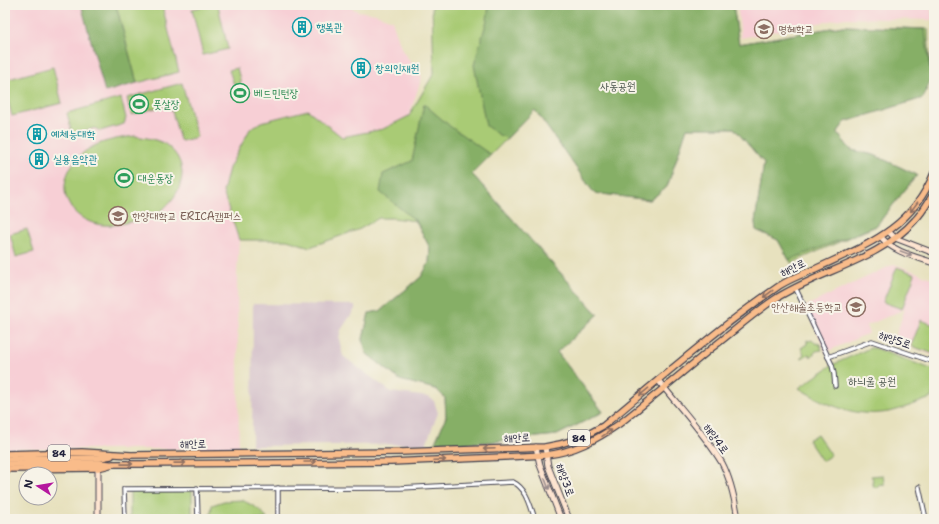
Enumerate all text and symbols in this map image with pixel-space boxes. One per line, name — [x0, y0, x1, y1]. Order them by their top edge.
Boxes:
building icon: 행복관 — [291, 16, 313, 38]
school or university icon: 명혜학교 — [753, 18, 775, 40]
place label: 행복관 — [316, 20, 343, 35]
place label: 명혜학교 — [778, 22, 813, 37]
building icon: 창의인재원 — [350, 57, 372, 79]
place label: 창의인재원 — [375, 61, 419, 76]
park label: 사동공원 — [600, 79, 636, 94]
sports icon: 베드민턴장 — [229, 82, 251, 104]
place label: 베드민턴장 — [254, 86, 298, 101]
sports icon: 풋살장 — [128, 93, 150, 115]
place label: 풋살장 — [153, 97, 180, 112]
building icon: 예체능대학 — [26, 123, 48, 145]
place label: 예체능대학 — [51, 127, 95, 142]
building icon: 실용음악관 — [28, 148, 50, 170]
place label: 실용음악관 — [53, 152, 97, 167]
sports icon: 대운동장 — [113, 167, 135, 189]
place label: 대운동장 — [138, 171, 174, 186]
one-way arrow — [910, 201, 919, 212]
school or university icon: 한양대학교 ERICA캠퍼스 — [107, 205, 129, 227]
place label: 한양대학교 ERICA캠퍼스 — [132, 209, 241, 224]
one-way arrow — [899, 249, 911, 257]
street label: 해안로 — [778, 255, 808, 281]
one-way arrow — [763, 290, 774, 298]
school or university icon: 안산해솔초등학교 — [845, 296, 867, 318]
place label: 안산해솔초등학교 — [771, 300, 842, 315]
street label: 해양5로 — [877, 327, 913, 353]
park label: 하늬울 공원 — [848, 374, 896, 389]
one-way arrow — [639, 387, 649, 396]
street label: 해양4로 — [700, 421, 732, 457]
one-way arrow — [601, 429, 612, 437]
street label: 해안로 — [503, 430, 531, 446]
road number: 84 — [568, 430, 590, 446]
street label: 해안로 — [180, 436, 207, 452]
road number: 84 — [48, 445, 70, 461]
one-way arrow — [483, 445, 496, 453]
one-way arrow — [433, 456, 446, 463]
one-way arrow — [303, 458, 316, 466]
one-way arrow — [173, 459, 186, 467]
one-way arrow — [120, 460, 133, 468]
street label: 해양3로 — [552, 461, 578, 499]
north arrow — [18, 466, 58, 506]
one-way arrow — [544, 477, 552, 489]
text: N — [20, 478, 37, 490]

